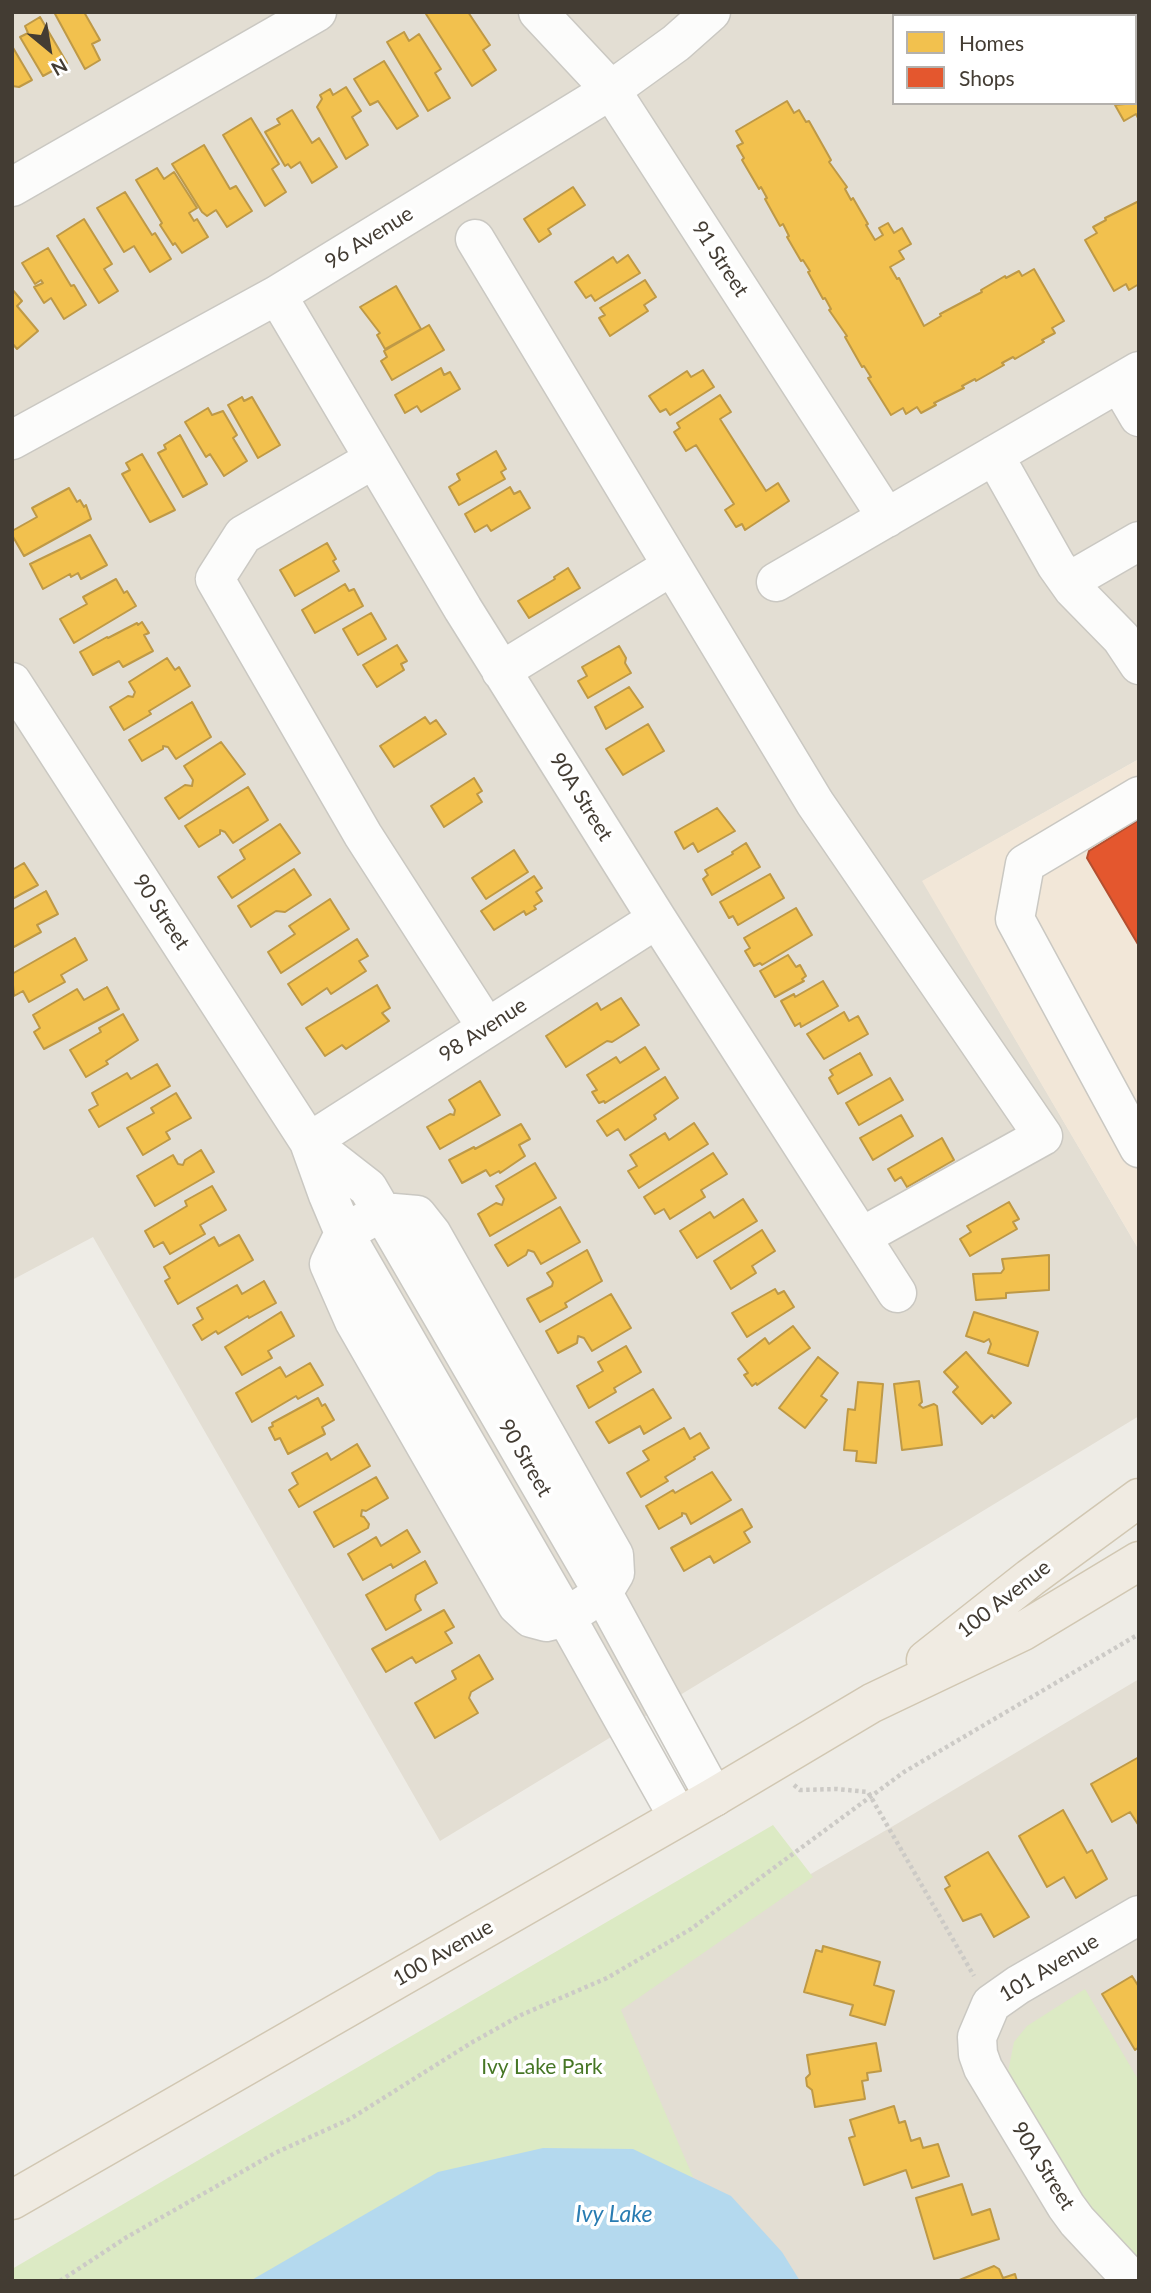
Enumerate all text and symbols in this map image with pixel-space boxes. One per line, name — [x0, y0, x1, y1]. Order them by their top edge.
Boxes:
north arrow — [14, 14, 84, 84]
legend — [892, 14, 1137, 105]
text: Homes — [959, 30, 1024, 55]
text: N — [48, 54, 72, 81]
text: Shops — [959, 65, 1015, 90]
street label: 96 Avenue — [320, 201, 418, 275]
street label: 91 Street — [686, 216, 754, 302]
street label: 90A Street — [544, 748, 618, 846]
street label: 90 Street — [127, 869, 195, 955]
street label: 98 Avenue — [435, 992, 531, 1068]
street label: 90 Street — [493, 1415, 557, 1501]
street label: 100 Avenue — [952, 1555, 1056, 1643]
street label: 100 Avenue — [388, 1914, 498, 1992]
street label: 101 Avenue — [995, 1929, 1103, 2007]
park label: Ivy Lake Park — [481, 2054, 603, 2080]
street label: 90A Street — [1006, 2117, 1080, 2215]
water label: Ivy Lake — [576, 2201, 652, 2229]

